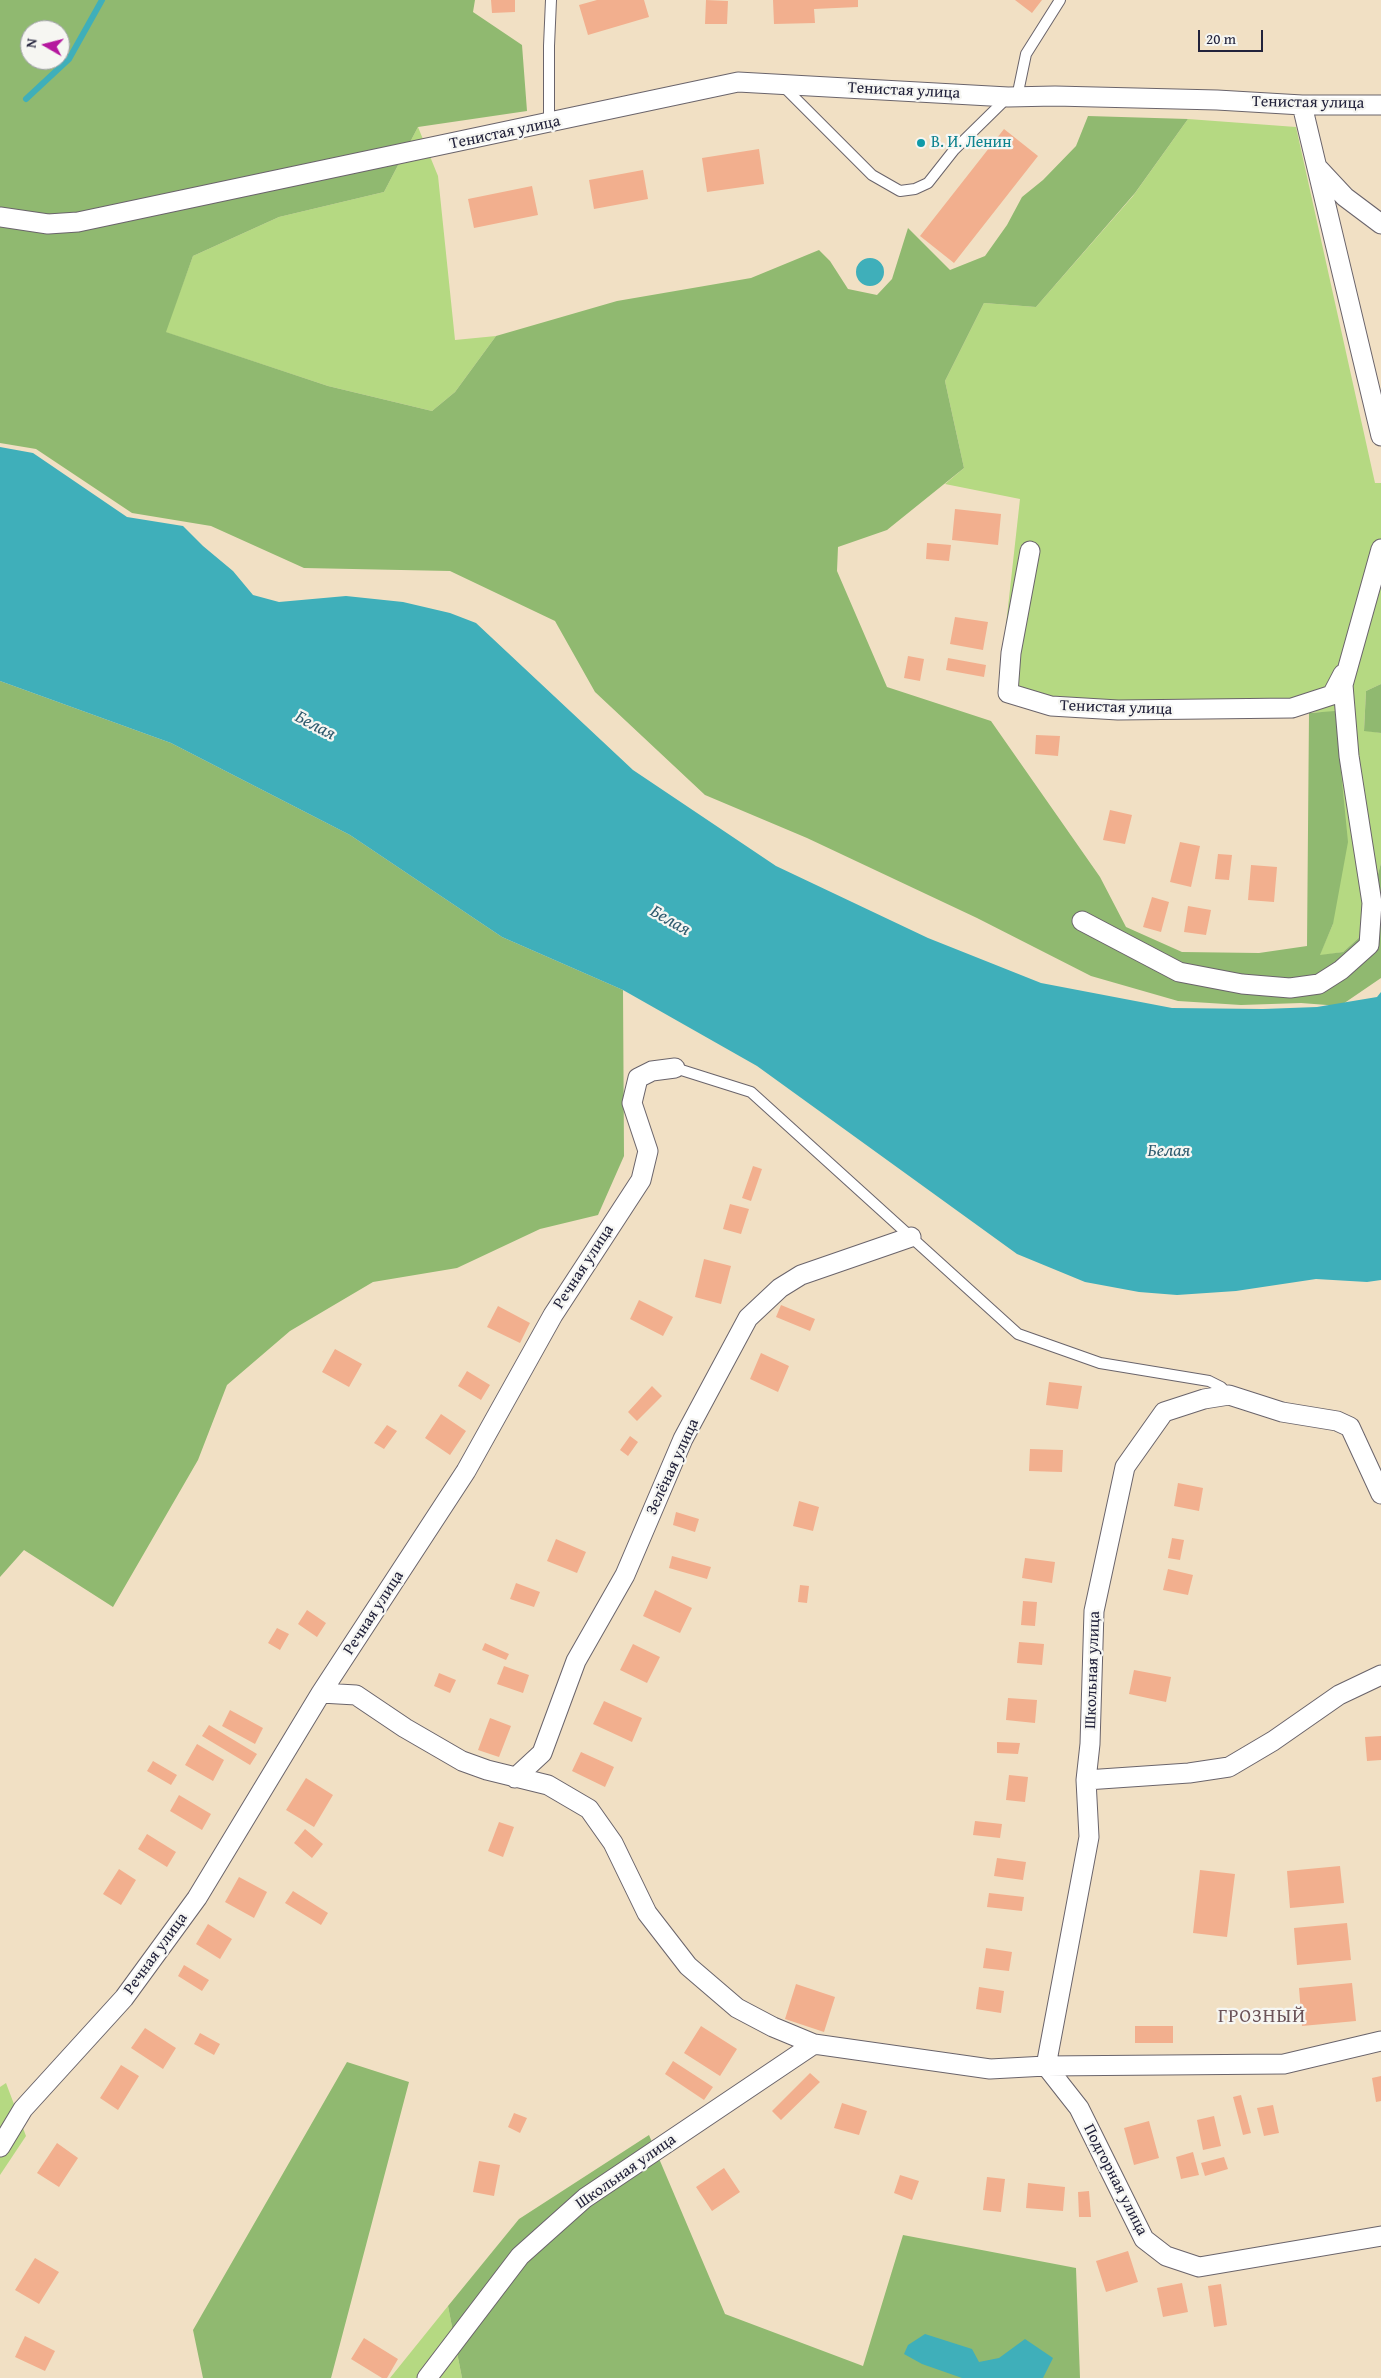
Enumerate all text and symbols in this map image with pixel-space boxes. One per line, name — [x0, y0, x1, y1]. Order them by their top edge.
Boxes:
north arrow — [20, 20, 70, 70]
scale bar — [1201, 20, 1266, 52]
text: 20 m — [1206, 28, 1236, 49]
text: N — [21, 37, 42, 49]
street label: Тенистая улица — [847, 78, 961, 104]
street label: Тенистая улица — [1252, 92, 1364, 114]
street label: Тенистая улица — [448, 112, 562, 154]
place label: В. И. Ленин — [931, 133, 1011, 153]
marker: В. И. Ленин — [915, 137, 927, 149]
street label: Тенистая улица — [1059, 696, 1173, 720]
water label: Белая — [291, 706, 339, 746]
water label: Белая — [646, 901, 694, 941]
water label: Белая — [1148, 1140, 1190, 1162]
street label: Речная улица — [550, 1221, 618, 1313]
street label: Зелёная улица — [642, 1416, 704, 1518]
street label: Речная улица — [340, 1567, 408, 1659]
street label: Школьная улица — [1081, 1611, 1105, 1729]
street label: Речная улица — [120, 1909, 192, 1999]
district label: ГРОЗНЫЙ — [1217, 2006, 1307, 2028]
street label: Подгорная улица — [1079, 2121, 1151, 2239]
street label: Школьная улица — [572, 2130, 680, 2214]

